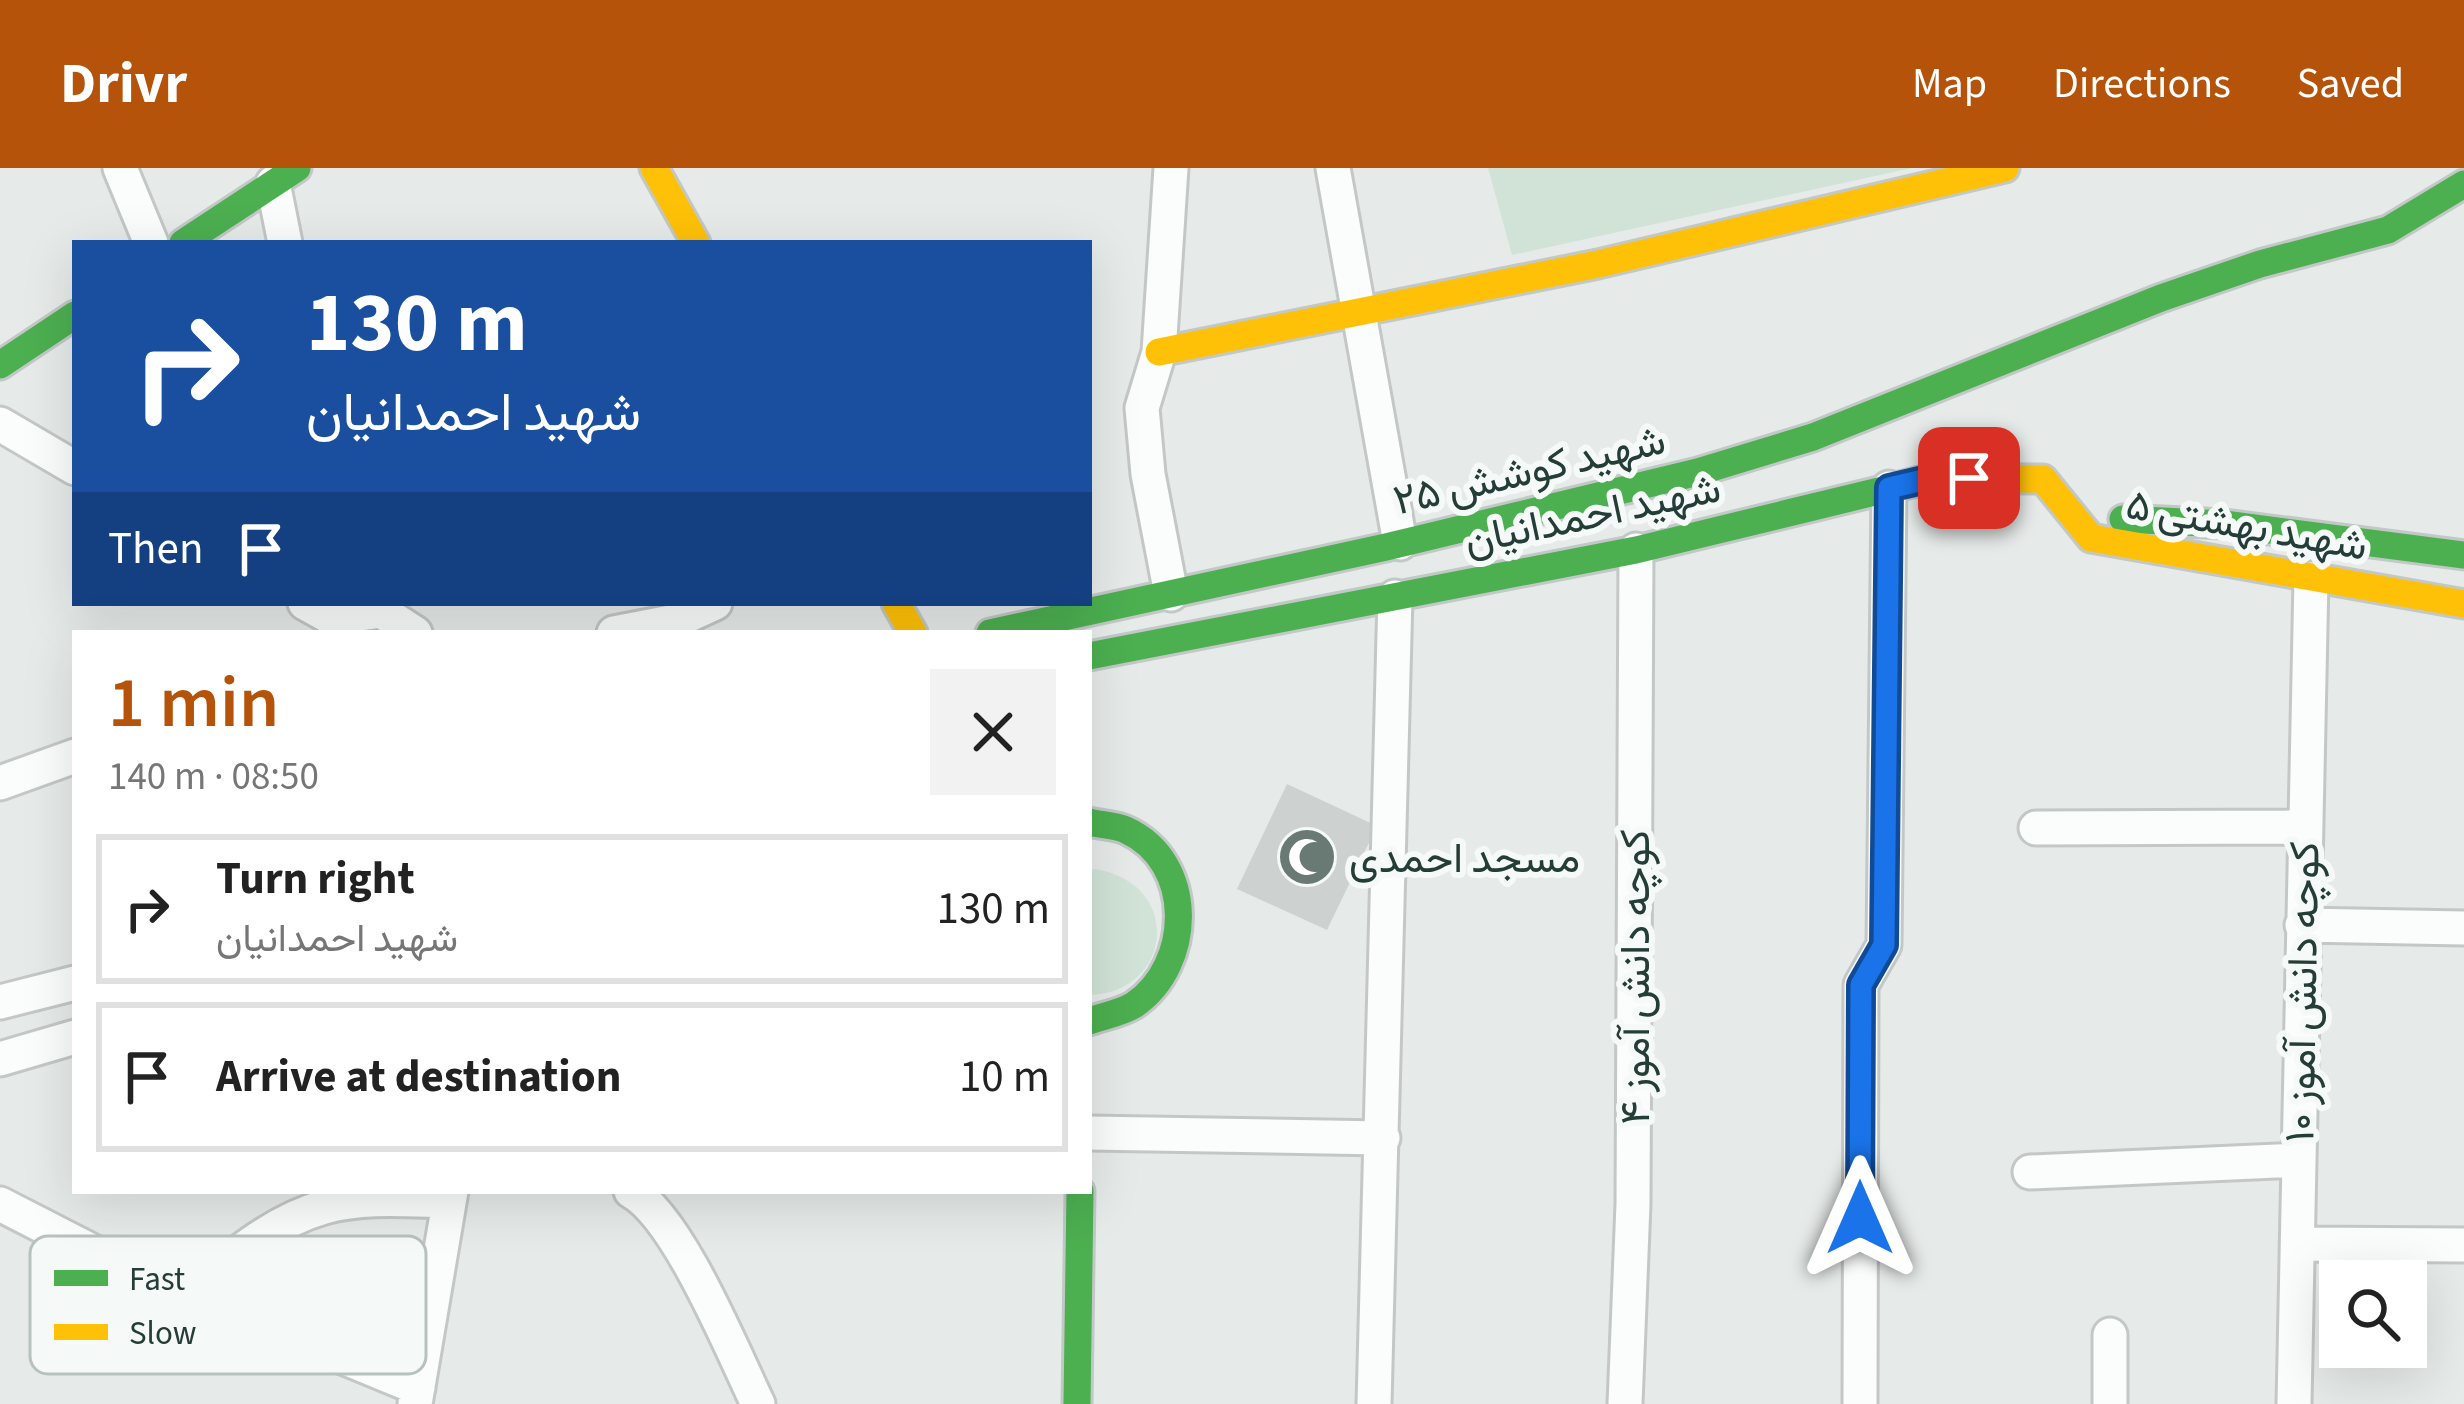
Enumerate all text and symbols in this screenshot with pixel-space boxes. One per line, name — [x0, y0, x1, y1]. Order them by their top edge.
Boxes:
text: Drivr — [60, 44, 187, 125]
text: Map — [1912, 54, 1987, 114]
text: Directions — [2053, 54, 2231, 114]
text: Saved — [2297, 54, 2404, 114]
text: 130 m — [306, 264, 528, 384]
icon: right — [108, 288, 264, 444]
text: شهید احمدانیان — [306, 375, 641, 452]
street label: شهید کوشش ۲۵ — [1387, 410, 1671, 531]
pin — [1918, 427, 2020, 529]
icon: arrive — [1936, 445, 2002, 511]
street label: شهید احمدانیان — [1459, 459, 1726, 571]
street label: شهید بهشتی ۵ — [2121, 475, 2372, 577]
icon: arrive — [228, 516, 294, 582]
text: Then — [108, 517, 204, 581]
text: 1 min — [108, 652, 279, 755]
button: close — [930, 669, 1056, 795]
text: 140 m · 08:50 — [108, 749, 319, 805]
mosque icon: مسجد احمدی — [1276, 826, 1338, 888]
place label: مسجد احمدی — [1349, 829, 1580, 889]
street label: کوچه دانش آموز ۴ — [1606, 829, 1666, 1125]
street label: کوچه دانش آموز ۱۰ — [2270, 841, 2336, 1143]
text: Turn right — [216, 847, 415, 911]
icon: right — [114, 876, 180, 942]
text: 130 m — [937, 877, 1050, 941]
text: شهید احمدانیان — [216, 911, 458, 967]
icon: arrive — [114, 1044, 180, 1110]
text: Arrive at destination — [216, 1045, 621, 1109]
text: 10 m — [959, 1045, 1050, 1109]
position arrow — [1797, 1155, 1923, 1281]
legend — [30, 1236, 426, 1374]
text: Fast — [129, 1256, 185, 1303]
map controls — [2319, 1260, 2427, 1368]
button: search — [2319, 1260, 2427, 1368]
text: Slow — [129, 1310, 197, 1357]

